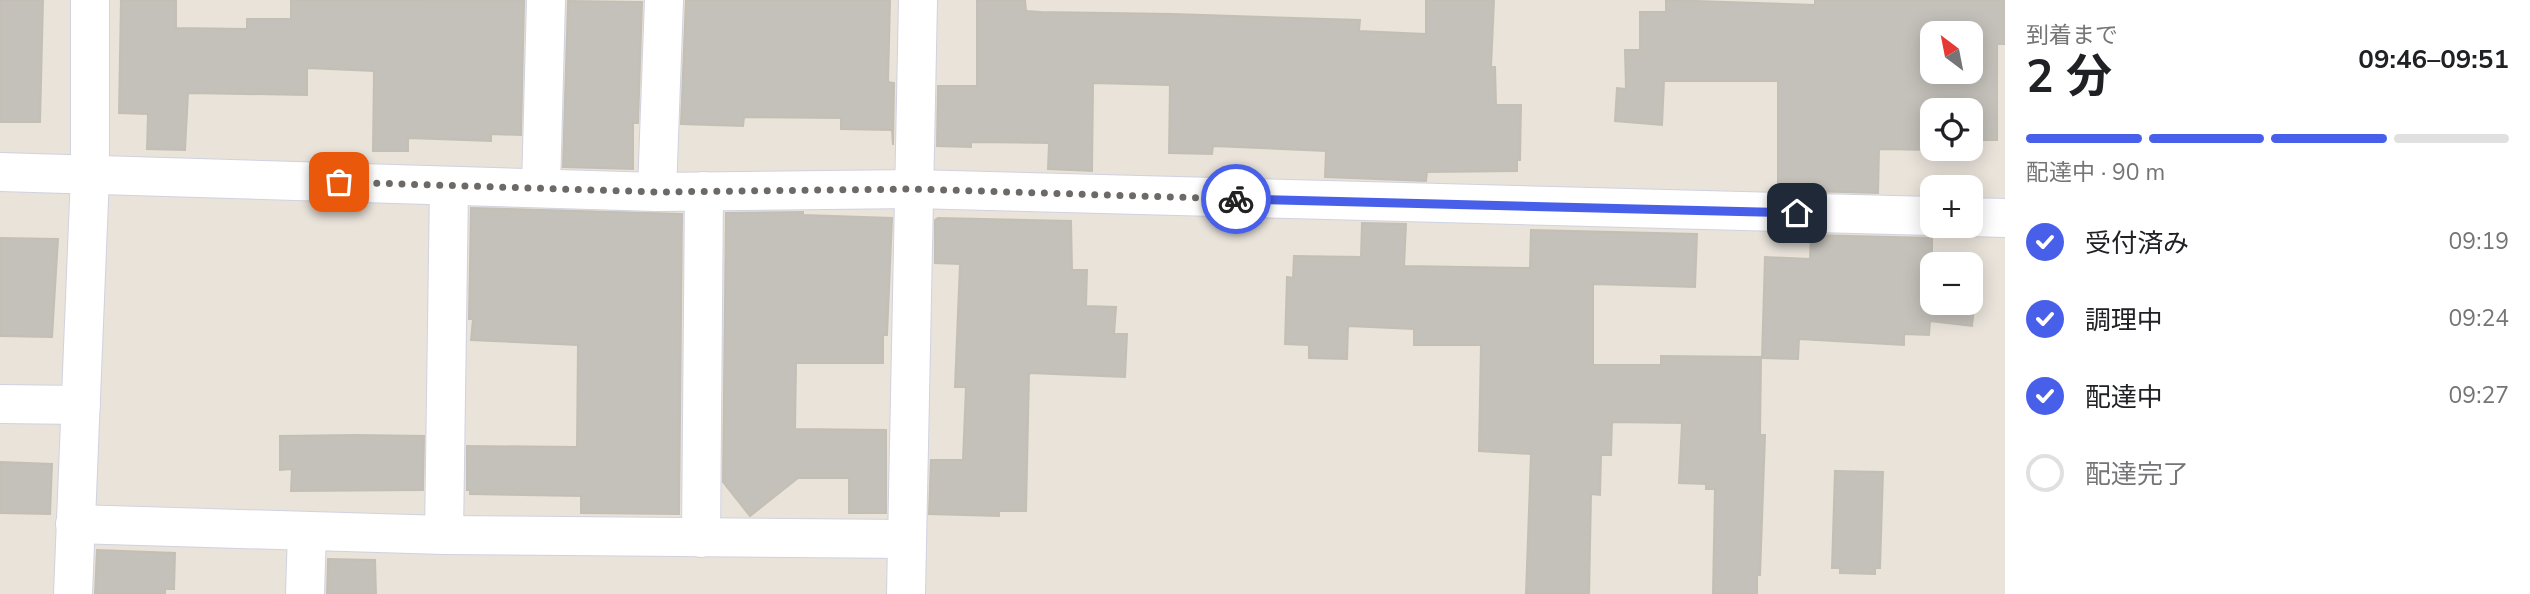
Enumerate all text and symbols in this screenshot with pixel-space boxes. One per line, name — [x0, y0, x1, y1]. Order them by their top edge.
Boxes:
text: 到着まで — [2026, 20, 2118, 51]
north arrow — [1920, 21, 1983, 84]
map controls — [1920, 21, 1983, 315]
text: 09:46–09:51 — [2358, 42, 2509, 77]
text: 2 分 — [2026, 45, 2112, 108]
button: locate — [1920, 98, 1983, 161]
pin — [309, 152, 369, 212]
text: 配達中 · 90 m — [2026, 157, 2165, 188]
icon: bag — [320, 163, 358, 201]
courier — [1201, 164, 1271, 234]
button: + — [1920, 175, 1983, 238]
icon: bike — [1217, 180, 1255, 218]
pin — [1767, 183, 1827, 243]
icon: home — [1778, 194, 1816, 232]
icon: check — [2026, 223, 2064, 261]
text: 受付済み — [2085, 226, 2189, 261]
text: 09:19 — [2449, 226, 2509, 257]
button: − — [1920, 252, 1983, 315]
icon: check — [2026, 300, 2064, 338]
text: 調理中 — [2085, 303, 2163, 338]
text: 09:24 — [2449, 303, 2509, 334]
icon: check — [2026, 377, 2064, 415]
text: 配達中 — [2085, 380, 2163, 415]
text: 09:27 — [2449, 380, 2509, 411]
text: 配達完了 — [2085, 457, 2189, 492]

